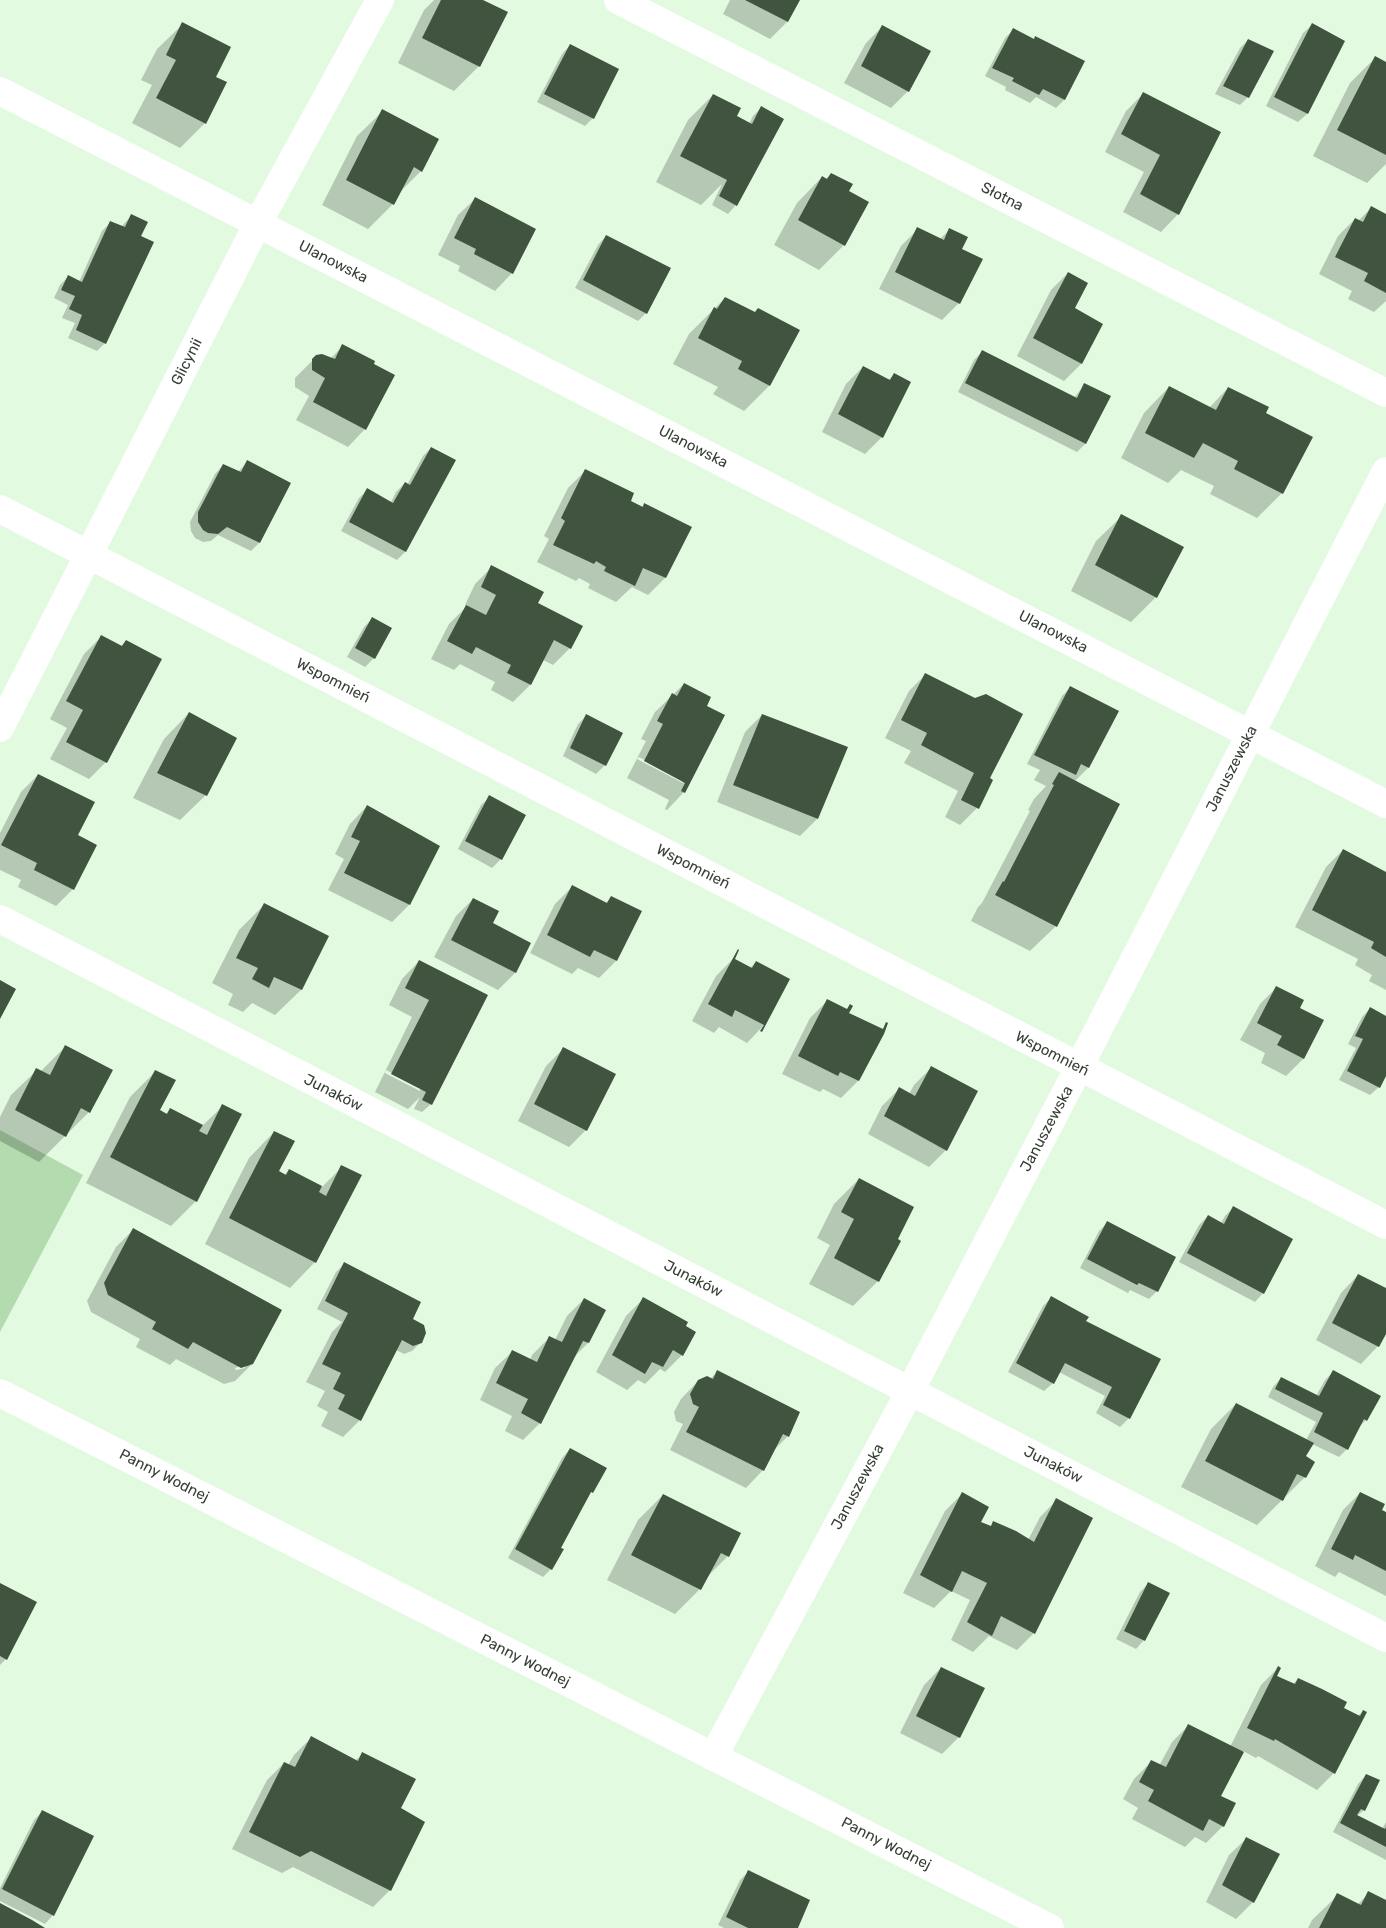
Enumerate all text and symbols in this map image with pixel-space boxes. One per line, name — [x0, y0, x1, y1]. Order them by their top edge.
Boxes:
street label: Słotna — [978, 179, 1026, 215]
street label: Ulanowska — [295, 237, 371, 287]
street label: Glicynii — [168, 336, 206, 388]
street label: Ulanowska — [655, 422, 731, 472]
street label: Ulanowska — [1015, 607, 1091, 657]
street label: Wspomnień — [293, 655, 373, 707]
street label: Januszewska — [1203, 723, 1261, 815]
street label: Wspomnień — [653, 841, 733, 893]
street label: Wspomnień — [1012, 1028, 1092, 1080]
street label: Junaków — [301, 1071, 365, 1115]
street label: Januszewska — [1017, 1083, 1077, 1175]
street label: Junaków — [661, 1257, 725, 1301]
street label: Januszewska — [828, 1441, 888, 1533]
street label: Junaków — [1021, 1443, 1085, 1487]
street label: Panny Wodnej — [116, 1446, 212, 1506]
street label: Panny Wodnej — [477, 1631, 573, 1691]
street label: Panny Wodnej — [838, 1814, 934, 1874]

